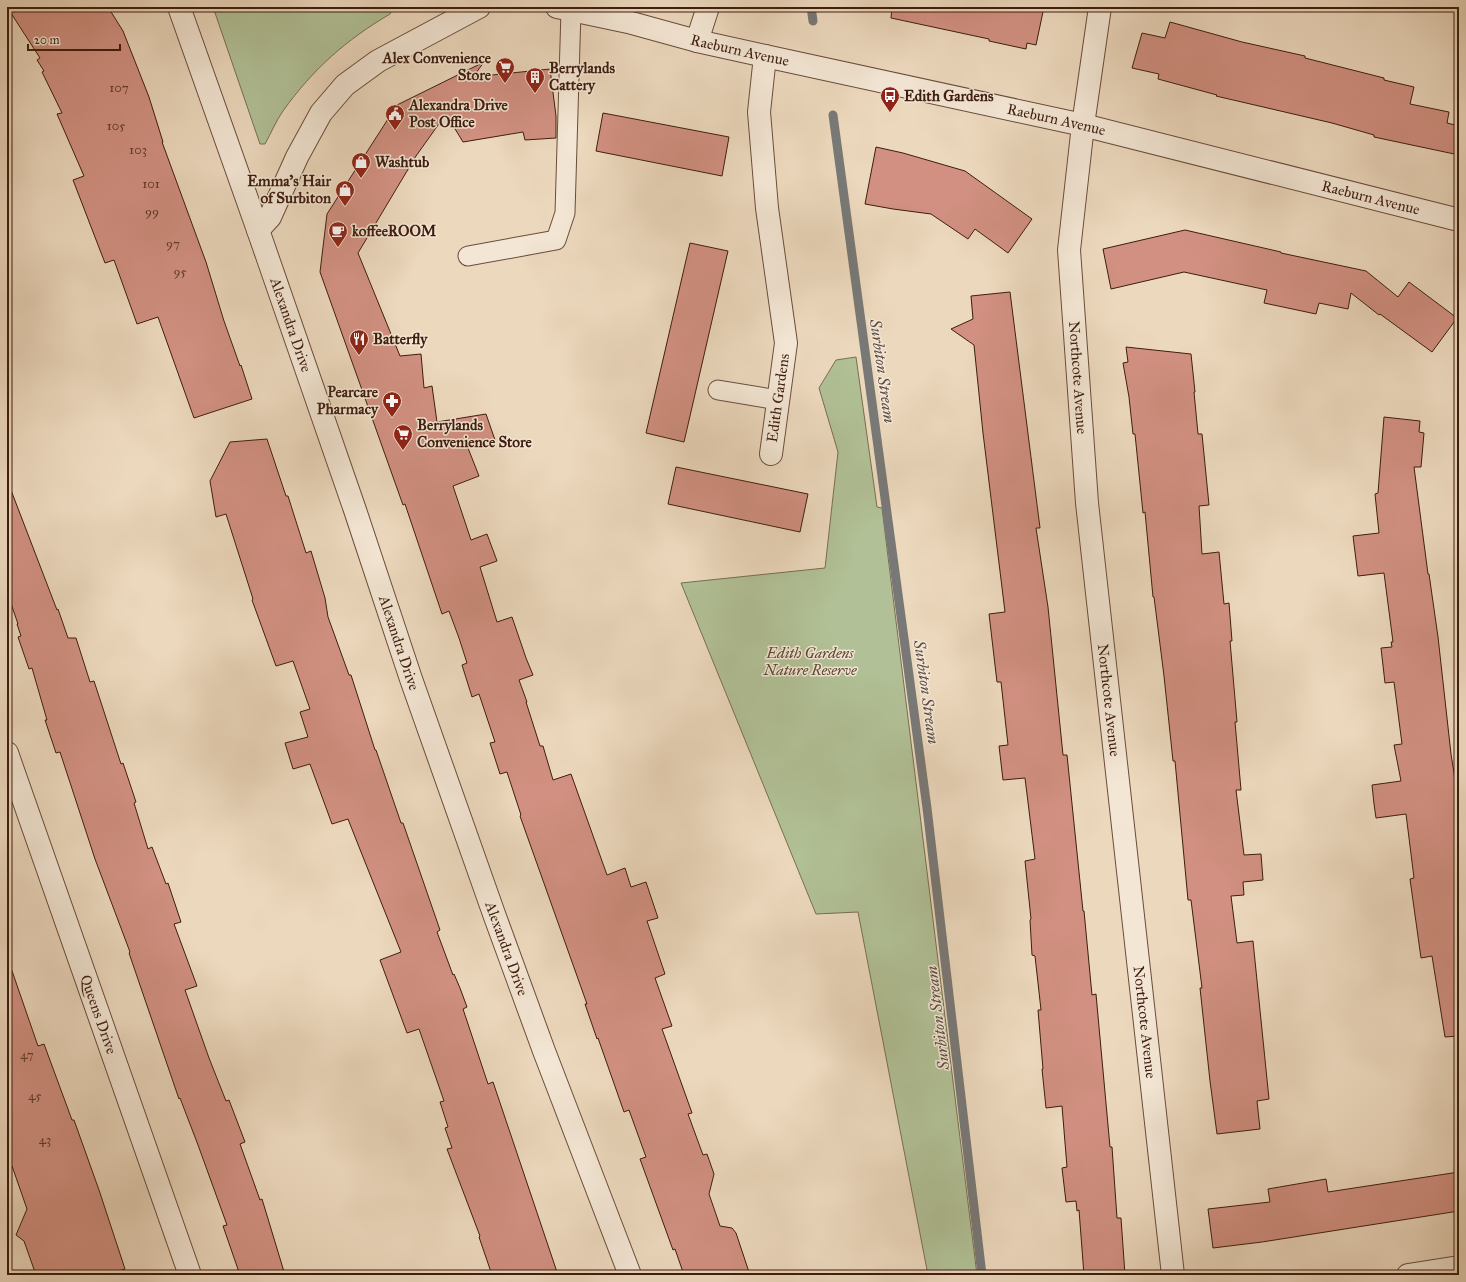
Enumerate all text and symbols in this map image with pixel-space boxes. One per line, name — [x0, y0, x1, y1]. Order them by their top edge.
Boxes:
scale bar — [28, 26, 120, 52]
street label: Raeburn Avenue — [688, 31, 791, 70]
text: 20 m — [34, 33, 60, 47]
place label: Alex Convenience Store — [382, 49, 492, 84]
supermarket icon: Alex Convenience Store — [494, 56, 516, 84]
place label: Berrylands Cattery — [549, 59, 615, 95]
building icon: Berrylands Cattery — [524, 66, 546, 94]
house number: 107 — [109, 80, 129, 96]
bus stop icon: Edith Gardens — [879, 85, 901, 113]
place label: Edith Gardens — [904, 87, 994, 105]
place label: Alexandra Drive Post Office — [408, 96, 509, 131]
street label: Raeburn Avenue — [1005, 100, 1108, 139]
public building icon: Alexandra Drive Post Office — [384, 103, 406, 131]
house number: 105 — [107, 118, 125, 134]
house number: 103 — [129, 142, 147, 158]
shop icon: Washtub — [350, 151, 372, 179]
place label: Washtub — [375, 153, 430, 171]
place label: Emma's Hair of Surbiton — [247, 172, 332, 207]
house number: 101 — [142, 176, 160, 192]
street label: Raeburn Avenue — [1320, 177, 1422, 219]
shop icon: Emma's Hair of Surbiton — [334, 179, 356, 207]
house number: 99 — [145, 204, 159, 220]
cafe icon: koffeeROOM — [327, 220, 349, 248]
place label: koffeeROOM — [352, 222, 437, 240]
house number: 97 — [166, 236, 180, 252]
house number: 95 — [173, 264, 187, 280]
street label: Alexandra Drive — [266, 274, 316, 375]
water label: Surbiton Stream — [866, 317, 899, 424]
street label: Northcote Avenue — [1065, 321, 1091, 435]
restaurant icon: Batterfly — [348, 328, 370, 356]
place label: Batterfly — [373, 330, 428, 349]
street label: Edith Gardens — [763, 352, 793, 444]
place label: Pearcare Pharmacy — [317, 383, 379, 419]
pharmacy icon: Pearcare Pharmacy — [381, 390, 403, 418]
place label: Berrylands Convenience Store — [417, 416, 532, 451]
supermarket icon: Berrylands Convenience Store — [392, 423, 414, 451]
street label: Alexandra Drive — [375, 592, 423, 693]
water label: Surbiton Stream — [910, 638, 943, 745]
street label: Northcote Avenue — [1094, 643, 1124, 757]
park label: Edith Gardens Nature Reserve — [762, 644, 857, 679]
street label: Alexandra Drive — [481, 898, 532, 998]
water label: Surbiton Stream — [922, 965, 953, 1072]
street label: Northcote Avenue — [1130, 965, 1160, 1079]
street label: Queens Drive — [76, 972, 121, 1056]
house number: 47 — [20, 1047, 34, 1063]
house number: 45 — [28, 1088, 42, 1104]
house number: 43 — [39, 1132, 51, 1148]

